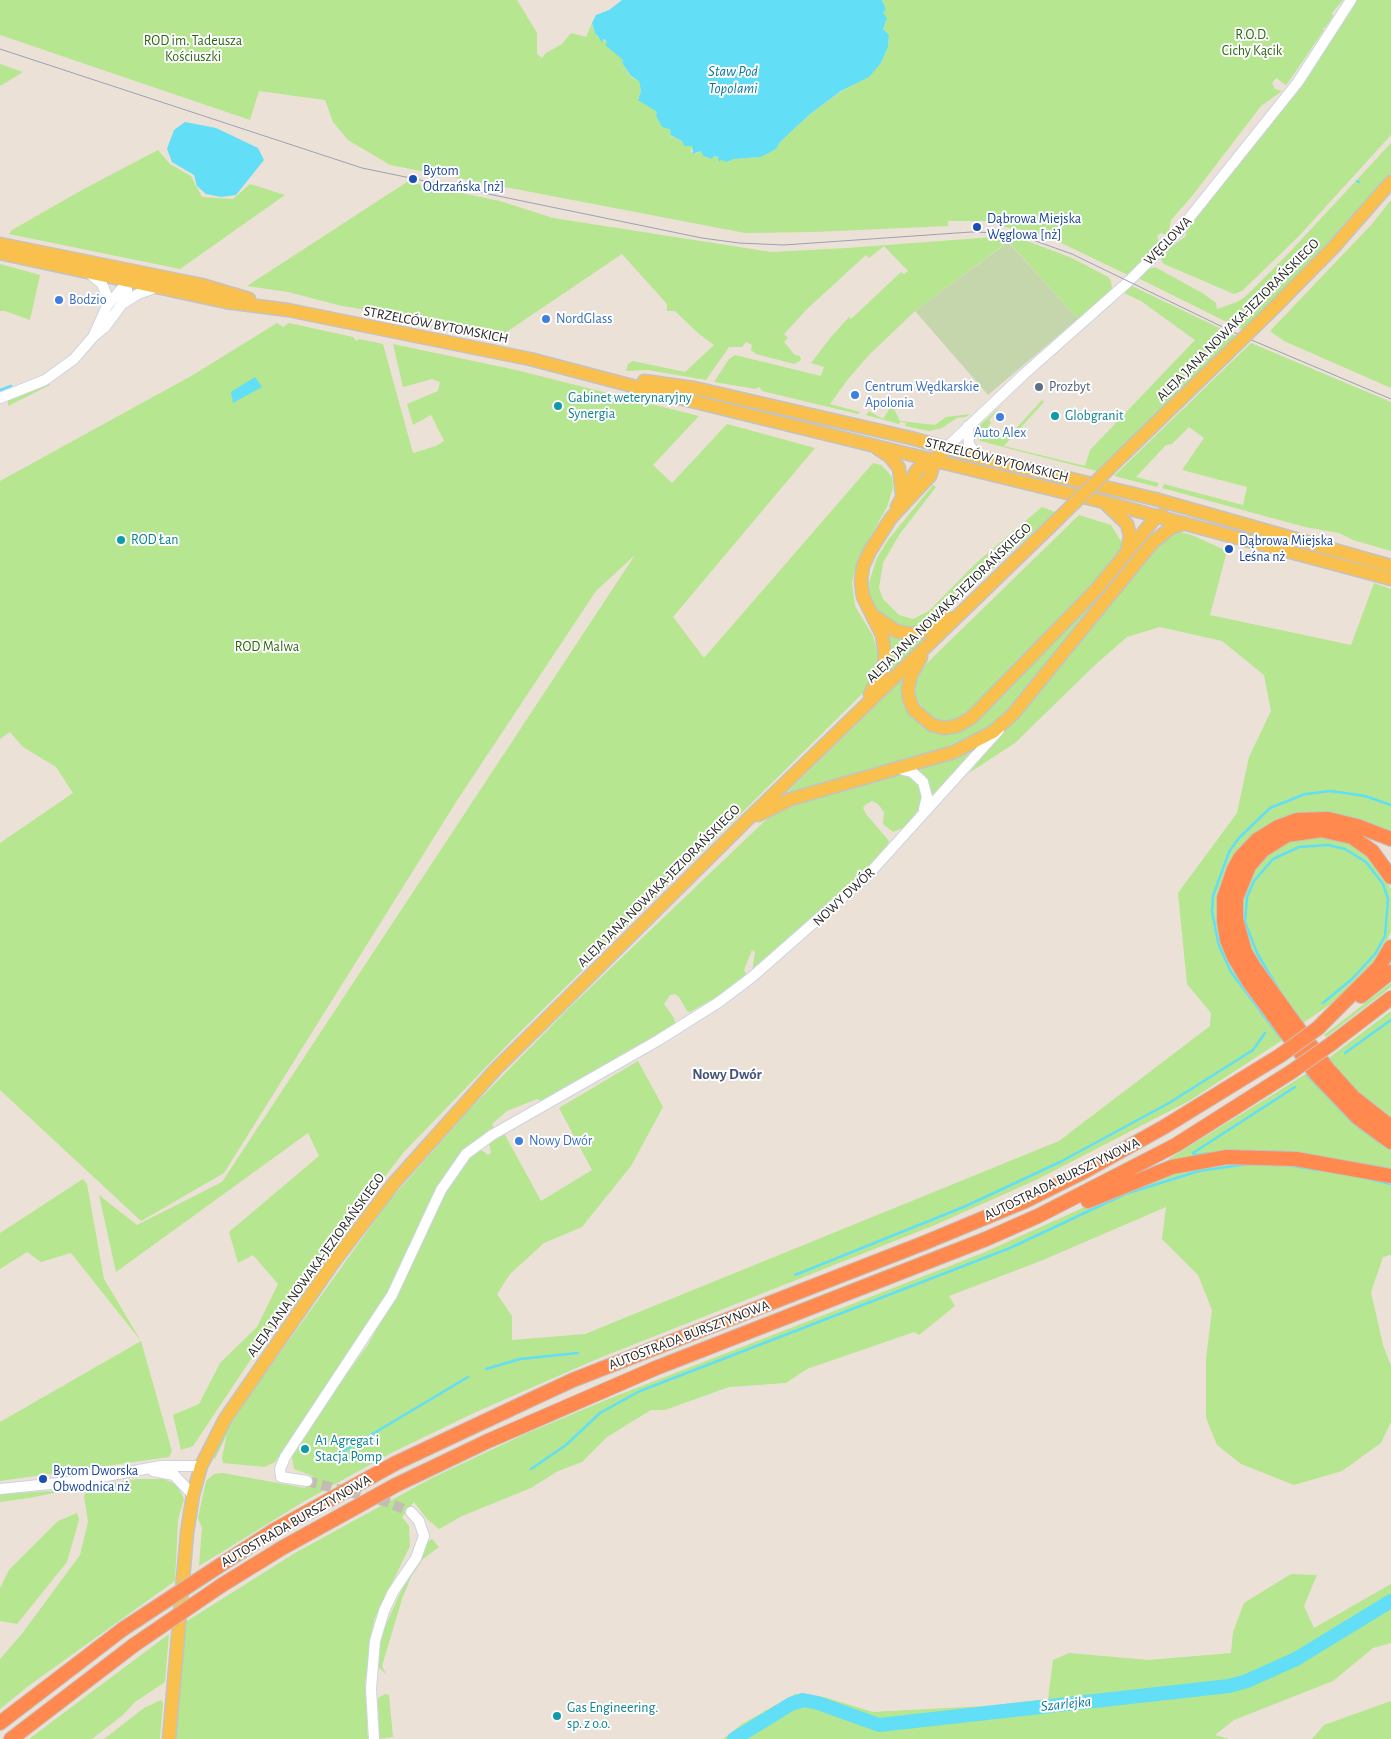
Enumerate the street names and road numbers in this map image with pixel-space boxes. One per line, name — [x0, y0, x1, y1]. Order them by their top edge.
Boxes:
street label: WĘGLOWA — [1141, 213, 1195, 269]
street label: ALEJA JANA NOWAKA-JEZIORAŃSKIEGO — [1153, 235, 1323, 405]
street label: STRZELCÓW BYTOMSKICH — [362, 303, 510, 347]
street label: STRZELCÓW BYTOMSKICH — [924, 434, 1070, 486]
street label: ALEJA JANA NOWAKA-JEZIORAŃSKIEGO — [863, 519, 1035, 687]
street label: ALEJA JANA NOWAKA-JEZIORAŃSKIEGO — [574, 801, 744, 971]
street label: NOWY DWÓR — [810, 864, 878, 930]
street label: AUTOSTRADA BURSZTYNOWA — [982, 1134, 1142, 1224]
street label: ALEJA JANA NOWAKA-JEZIORAŃSKIEGO — [244, 1170, 388, 1360]
street label: AUTOSTRADA BURSZTYNOWA — [606, 1297, 772, 1373]
street label: AUTOSTRADA BURSZTYNOWA — [218, 1471, 374, 1571]

